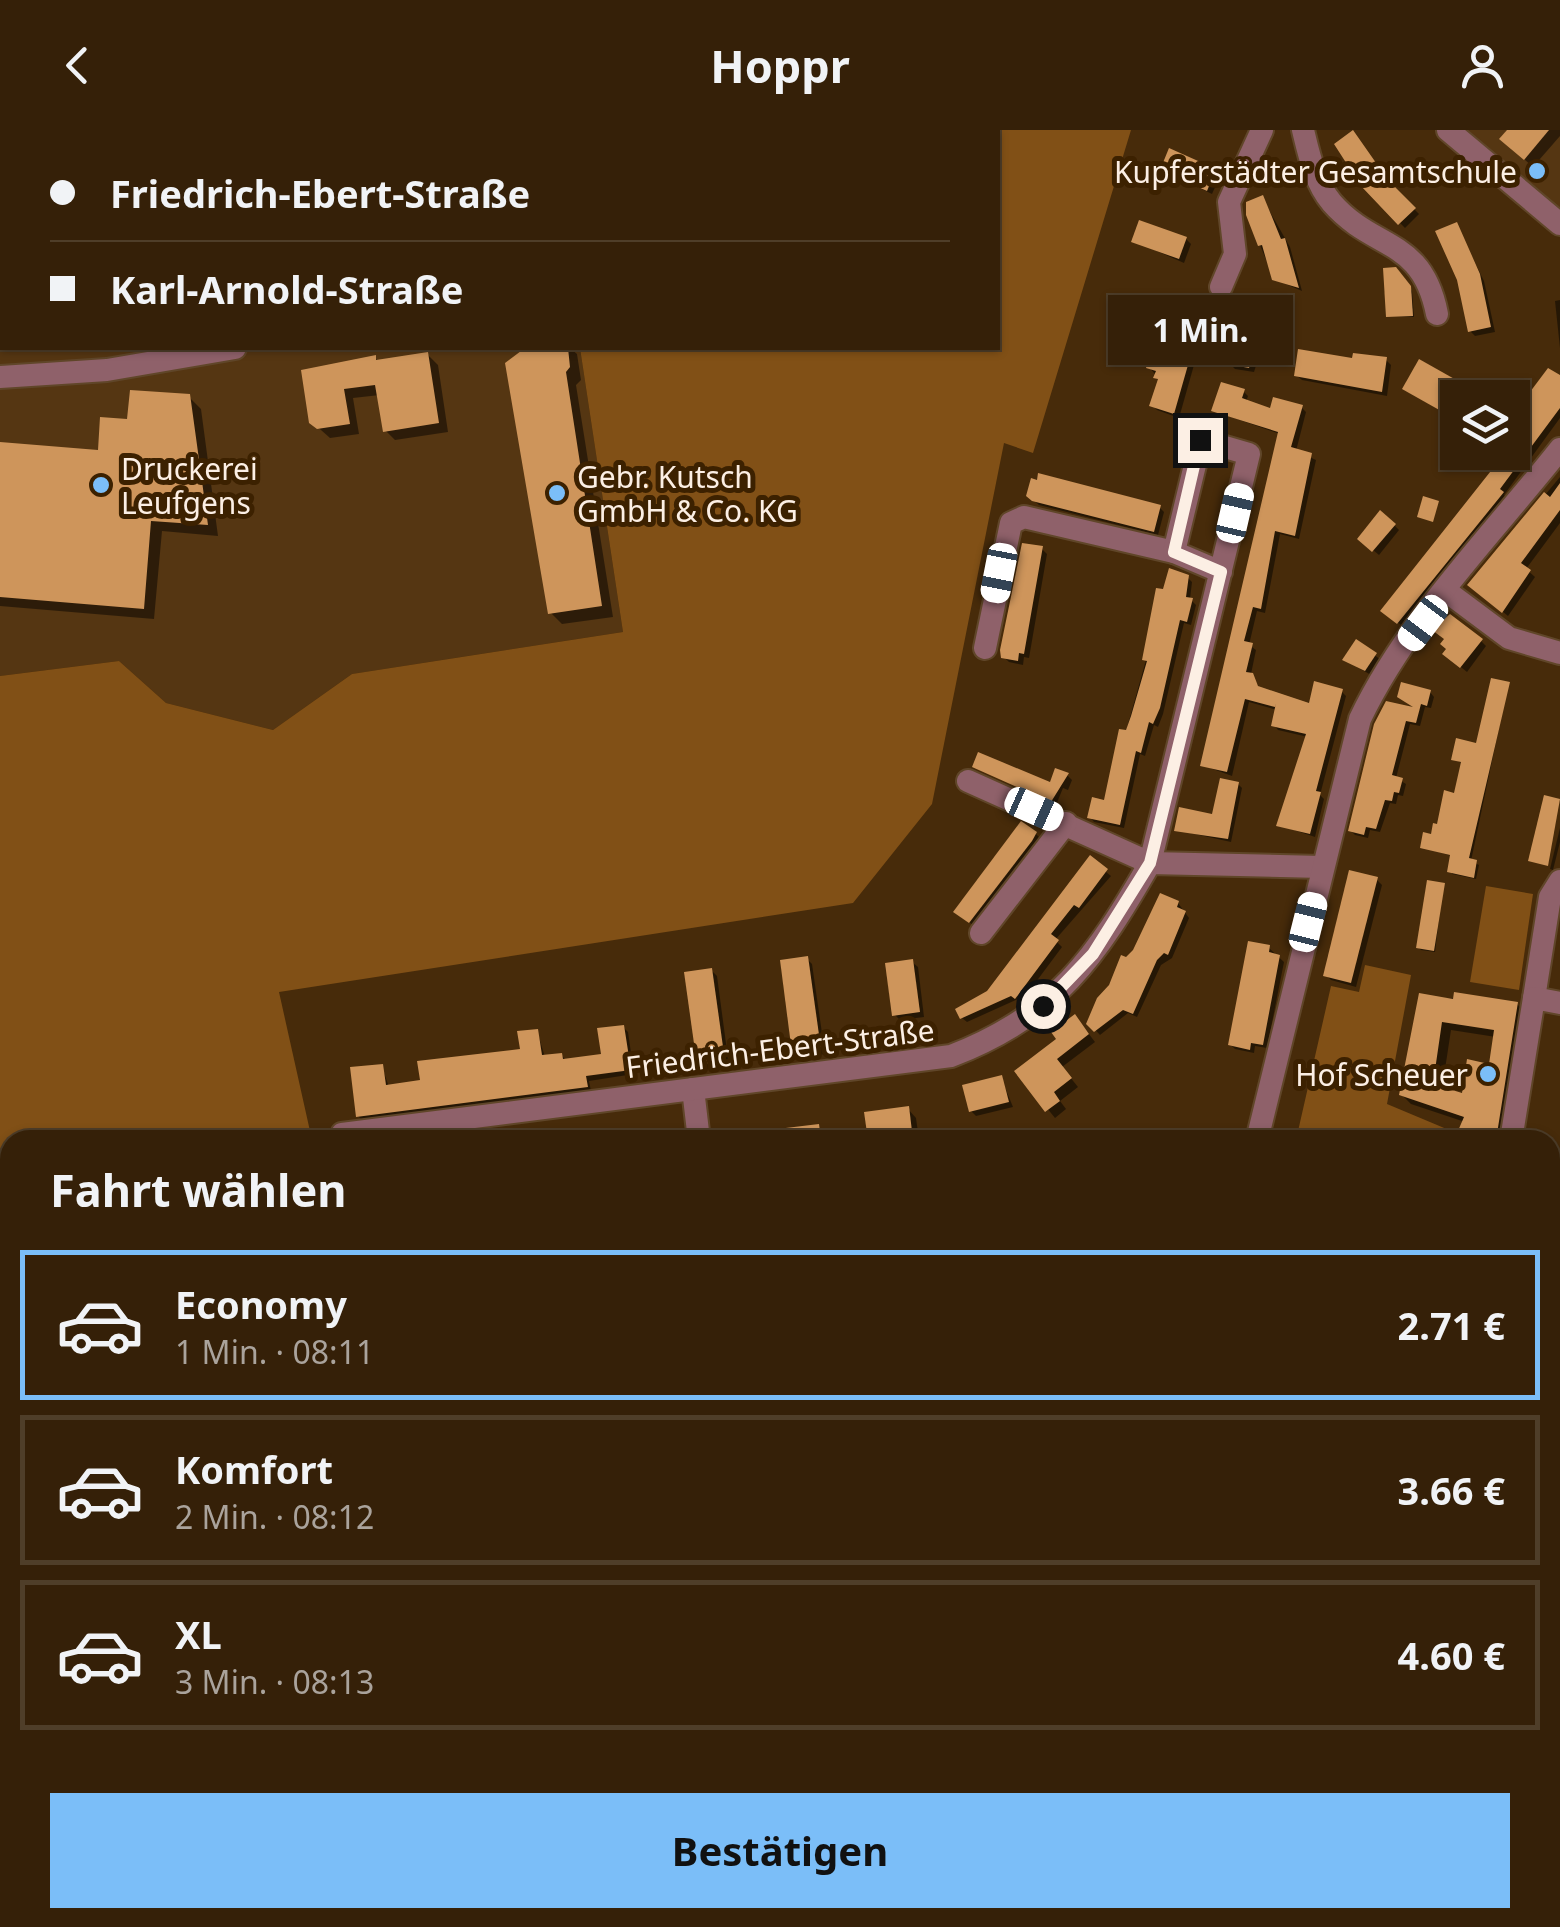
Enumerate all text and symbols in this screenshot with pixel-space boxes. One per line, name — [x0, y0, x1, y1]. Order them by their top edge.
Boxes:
text: Hoppr — [710, 35, 850, 96]
icon: back — [50, 38, 105, 93]
icon: person — [1455, 38, 1510, 93]
place label: Kupferstädter Gesamtschule — [1114, 151, 1517, 192]
marker: Kupferstädter Gesamtschule — [1526, 160, 1548, 182]
text: Friedrich-Ebert-Straße — [110, 167, 530, 219]
text: Karl-Arnold-Straße — [110, 263, 464, 315]
callout: 1 Min. — [1108, 295, 1292, 365]
text: 1 Min. — [1152, 308, 1249, 351]
map controls — [1440, 380, 1530, 470]
button: layers — [1440, 380, 1530, 470]
route end — [1178, 418, 1223, 463]
place label: Druckerei Leufgens — [121, 448, 258, 523]
place label: Gebr. Kutsch GmbH & Co. KG — [577, 456, 798, 531]
marker: Druckerei Leufgens — [90, 474, 112, 496]
car — [1214, 480, 1256, 546]
marker: Gebr. Kutsch GmbH & Co. KG — [546, 482, 568, 504]
car — [979, 541, 1019, 605]
car — [1393, 590, 1453, 656]
car — [1000, 783, 1068, 835]
car — [1286, 889, 1330, 955]
route start — [1021, 984, 1066, 1029]
street label: Friedrich-Ebert-Straße — [623, 1009, 937, 1087]
place label: Hof Scheuer — [1295, 1054, 1468, 1095]
marker: Hof Scheuer — [1477, 1063, 1499, 1085]
text: Fahrt wählen — [50, 1159, 347, 1220]
text: Economy — [175, 1278, 347, 1330]
icon: car — [55, 1280, 145, 1370]
text: 2.71 € — [1397, 1299, 1505, 1351]
text: 1 Min. · 08:11 — [175, 1330, 374, 1373]
text: Komfort — [175, 1443, 333, 1495]
icon: car — [55, 1445, 145, 1535]
text: 3.66 € — [1397, 1464, 1505, 1516]
text: 2 Min. · 08:12 — [175, 1495, 374, 1538]
text: XL — [175, 1608, 222, 1660]
icon: car — [55, 1610, 145, 1700]
text: 4.60 € — [1397, 1629, 1505, 1681]
text: 3 Min. · 08:13 — [175, 1660, 374, 1703]
button: Bestätigen — [50, 1793, 1510, 1908]

